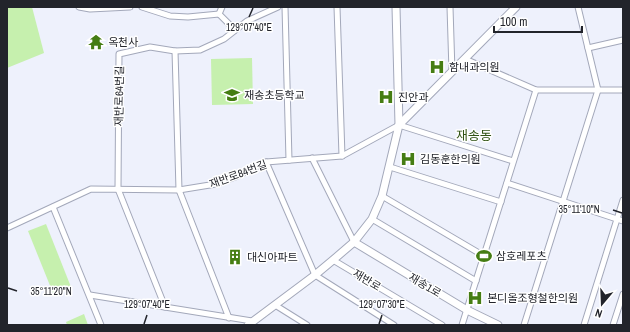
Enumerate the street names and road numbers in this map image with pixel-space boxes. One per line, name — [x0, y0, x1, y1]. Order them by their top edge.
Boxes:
street label: 재반로64번길 — [111, 66, 127, 126]
street label: 재반로84번길 — [207, 157, 269, 191]
street label: 재반로 — [350, 266, 384, 294]
street label: 재송1로 — [406, 270, 444, 300]

